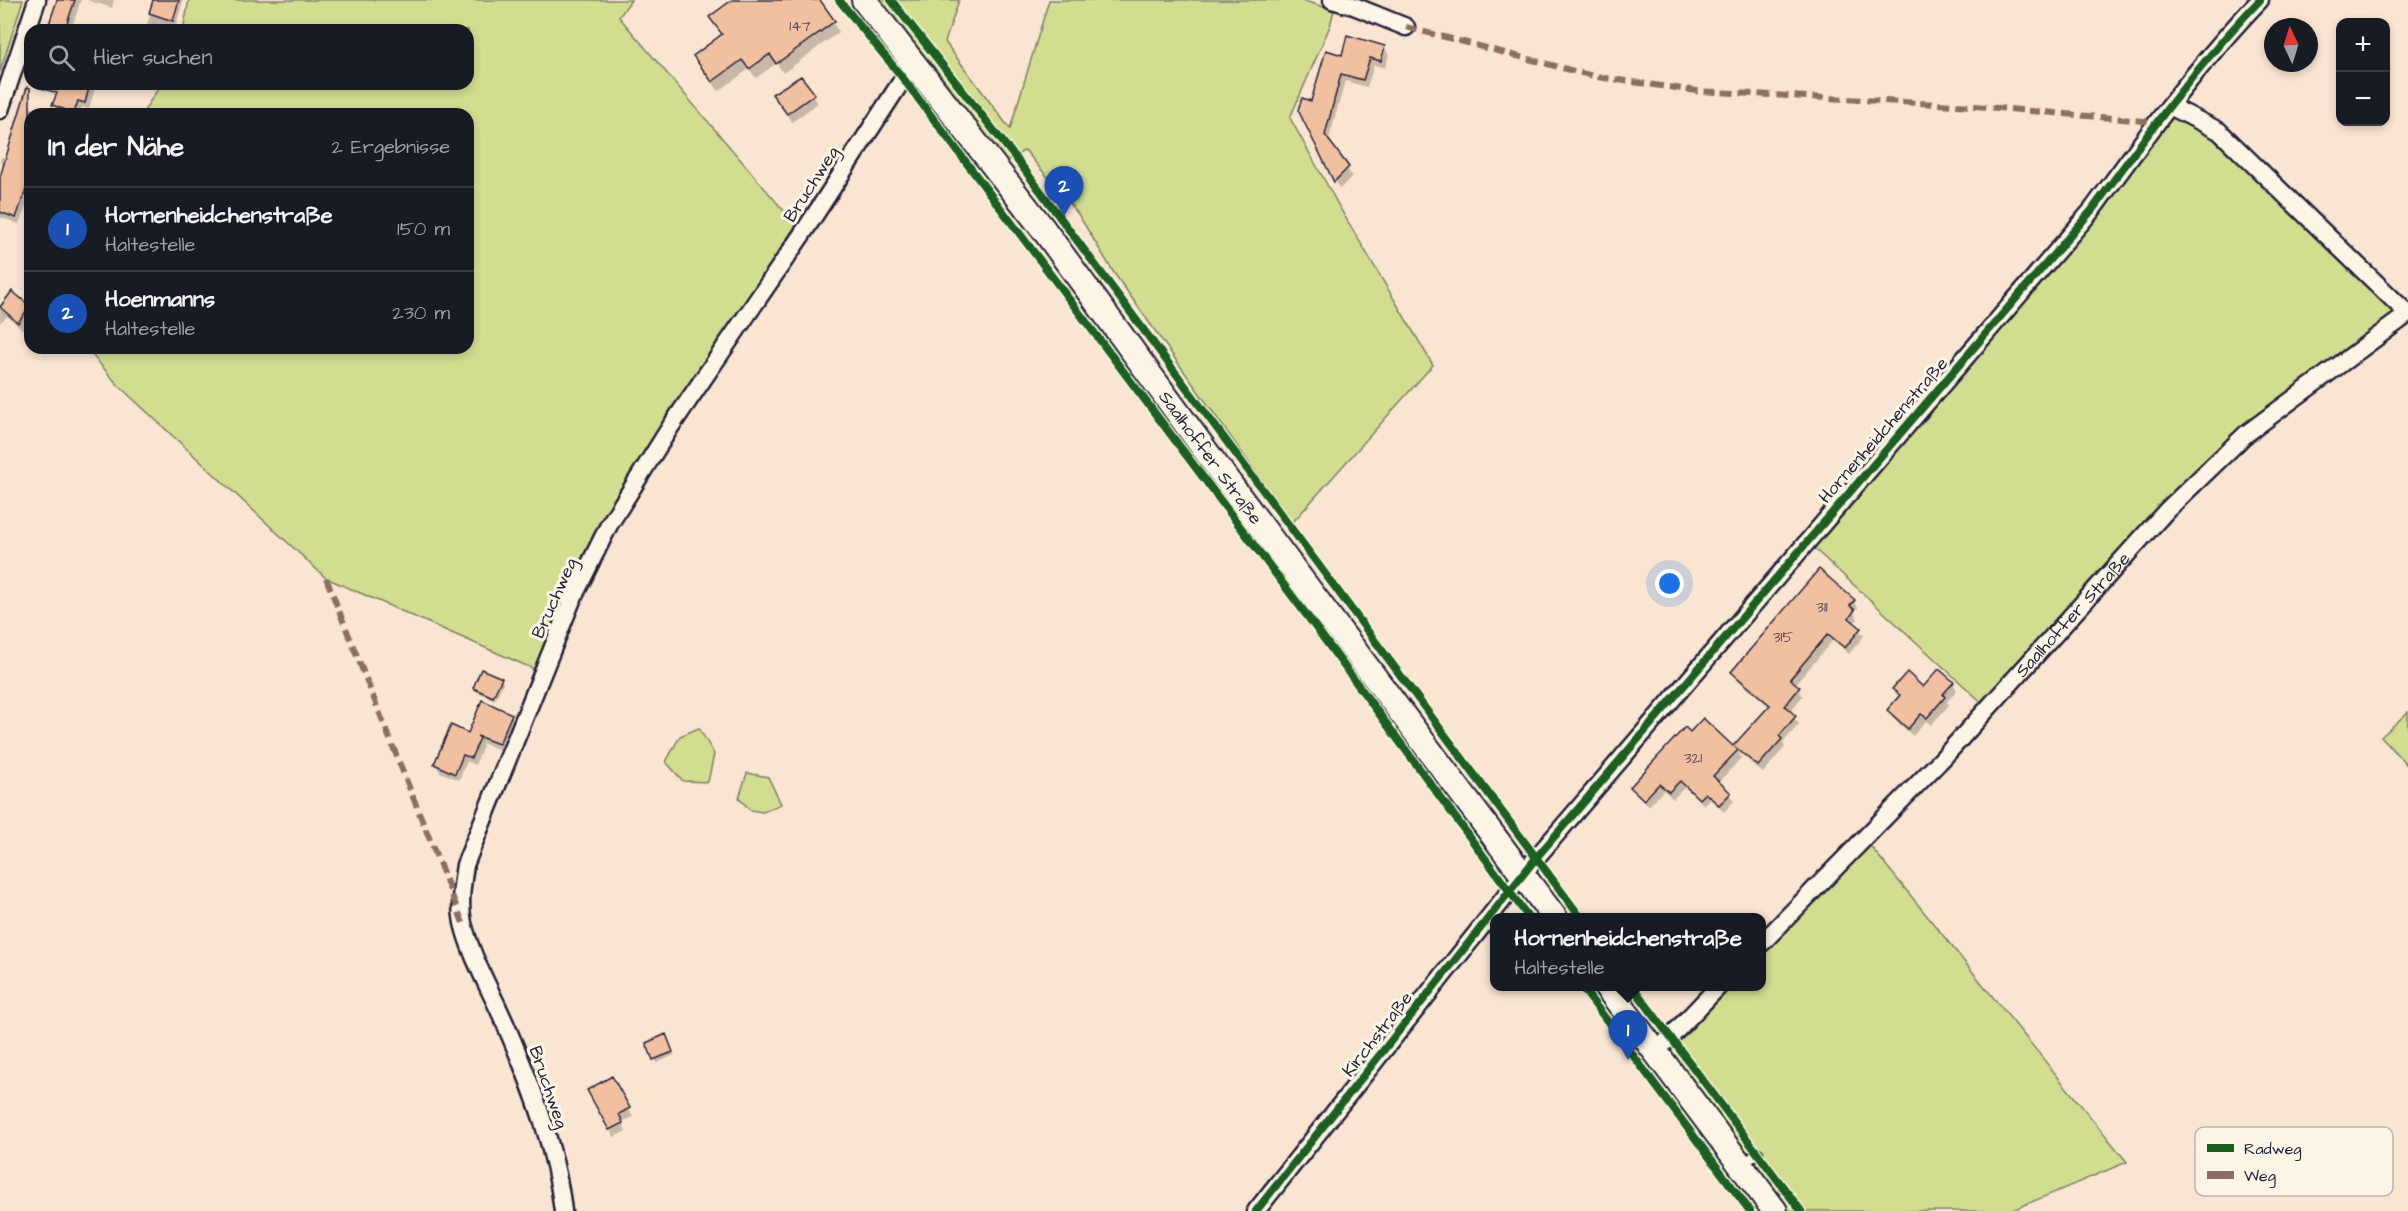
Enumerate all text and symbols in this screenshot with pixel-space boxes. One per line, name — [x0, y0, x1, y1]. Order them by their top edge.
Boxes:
house number: 147 — [789, 16, 811, 37]
north arrow — [2264, 18, 2318, 72]
map controls — [2336, 18, 2390, 126]
button: + — [2336, 18, 2390, 72]
search box — [24, 24, 474, 90]
icon: search — [45, 41, 78, 74]
text: Hier suchen — [93, 42, 212, 73]
button: − — [2336, 72, 2390, 126]
text: In der Nähe — [48, 129, 184, 165]
text: 2 Ergebnisse — [331, 133, 450, 161]
street label: Bruchweg — [778, 142, 846, 228]
pin: 2 — [1044, 166, 1084, 216]
text: Hornenheidchenstraße — [105, 200, 333, 231]
text: 1 — [66, 215, 69, 243]
text: 150 m — [397, 215, 450, 243]
text: Haltestelle — [105, 231, 195, 259]
text: Hoenmanns — [105, 284, 215, 315]
text: 2 — [62, 299, 73, 327]
text: 230 m — [392, 299, 450, 327]
text: Haltestelle — [105, 315, 195, 343]
street label: Hornenheidchenstraße — [1813, 352, 1954, 509]
street label: Saalhoffer Straße — [1153, 386, 1268, 530]
street label: Saalhoffer Straße — [2010, 547, 2136, 683]
street label: Bruchweg — [526, 554, 584, 643]
your location — [1655, 569, 1684, 598]
house number: 311 — [1816, 597, 1828, 618]
house number: 315 — [1773, 627, 1793, 648]
house number: 321 — [1684, 748, 1702, 769]
popup — [1490, 913, 1766, 991]
text: Hornenheidchenstraße — [1514, 923, 1742, 954]
text: Haltestelle — [1514, 954, 1605, 982]
street label: Kirchstraße — [1336, 986, 1419, 1082]
pin: 1 — [1608, 1010, 1648, 1060]
street label: Bruchweg — [522, 1043, 574, 1132]
legend — [2195, 1127, 2393, 1196]
text: Radweg — [2244, 1138, 2302, 1161]
text: Weg — [2244, 1165, 2276, 1188]

